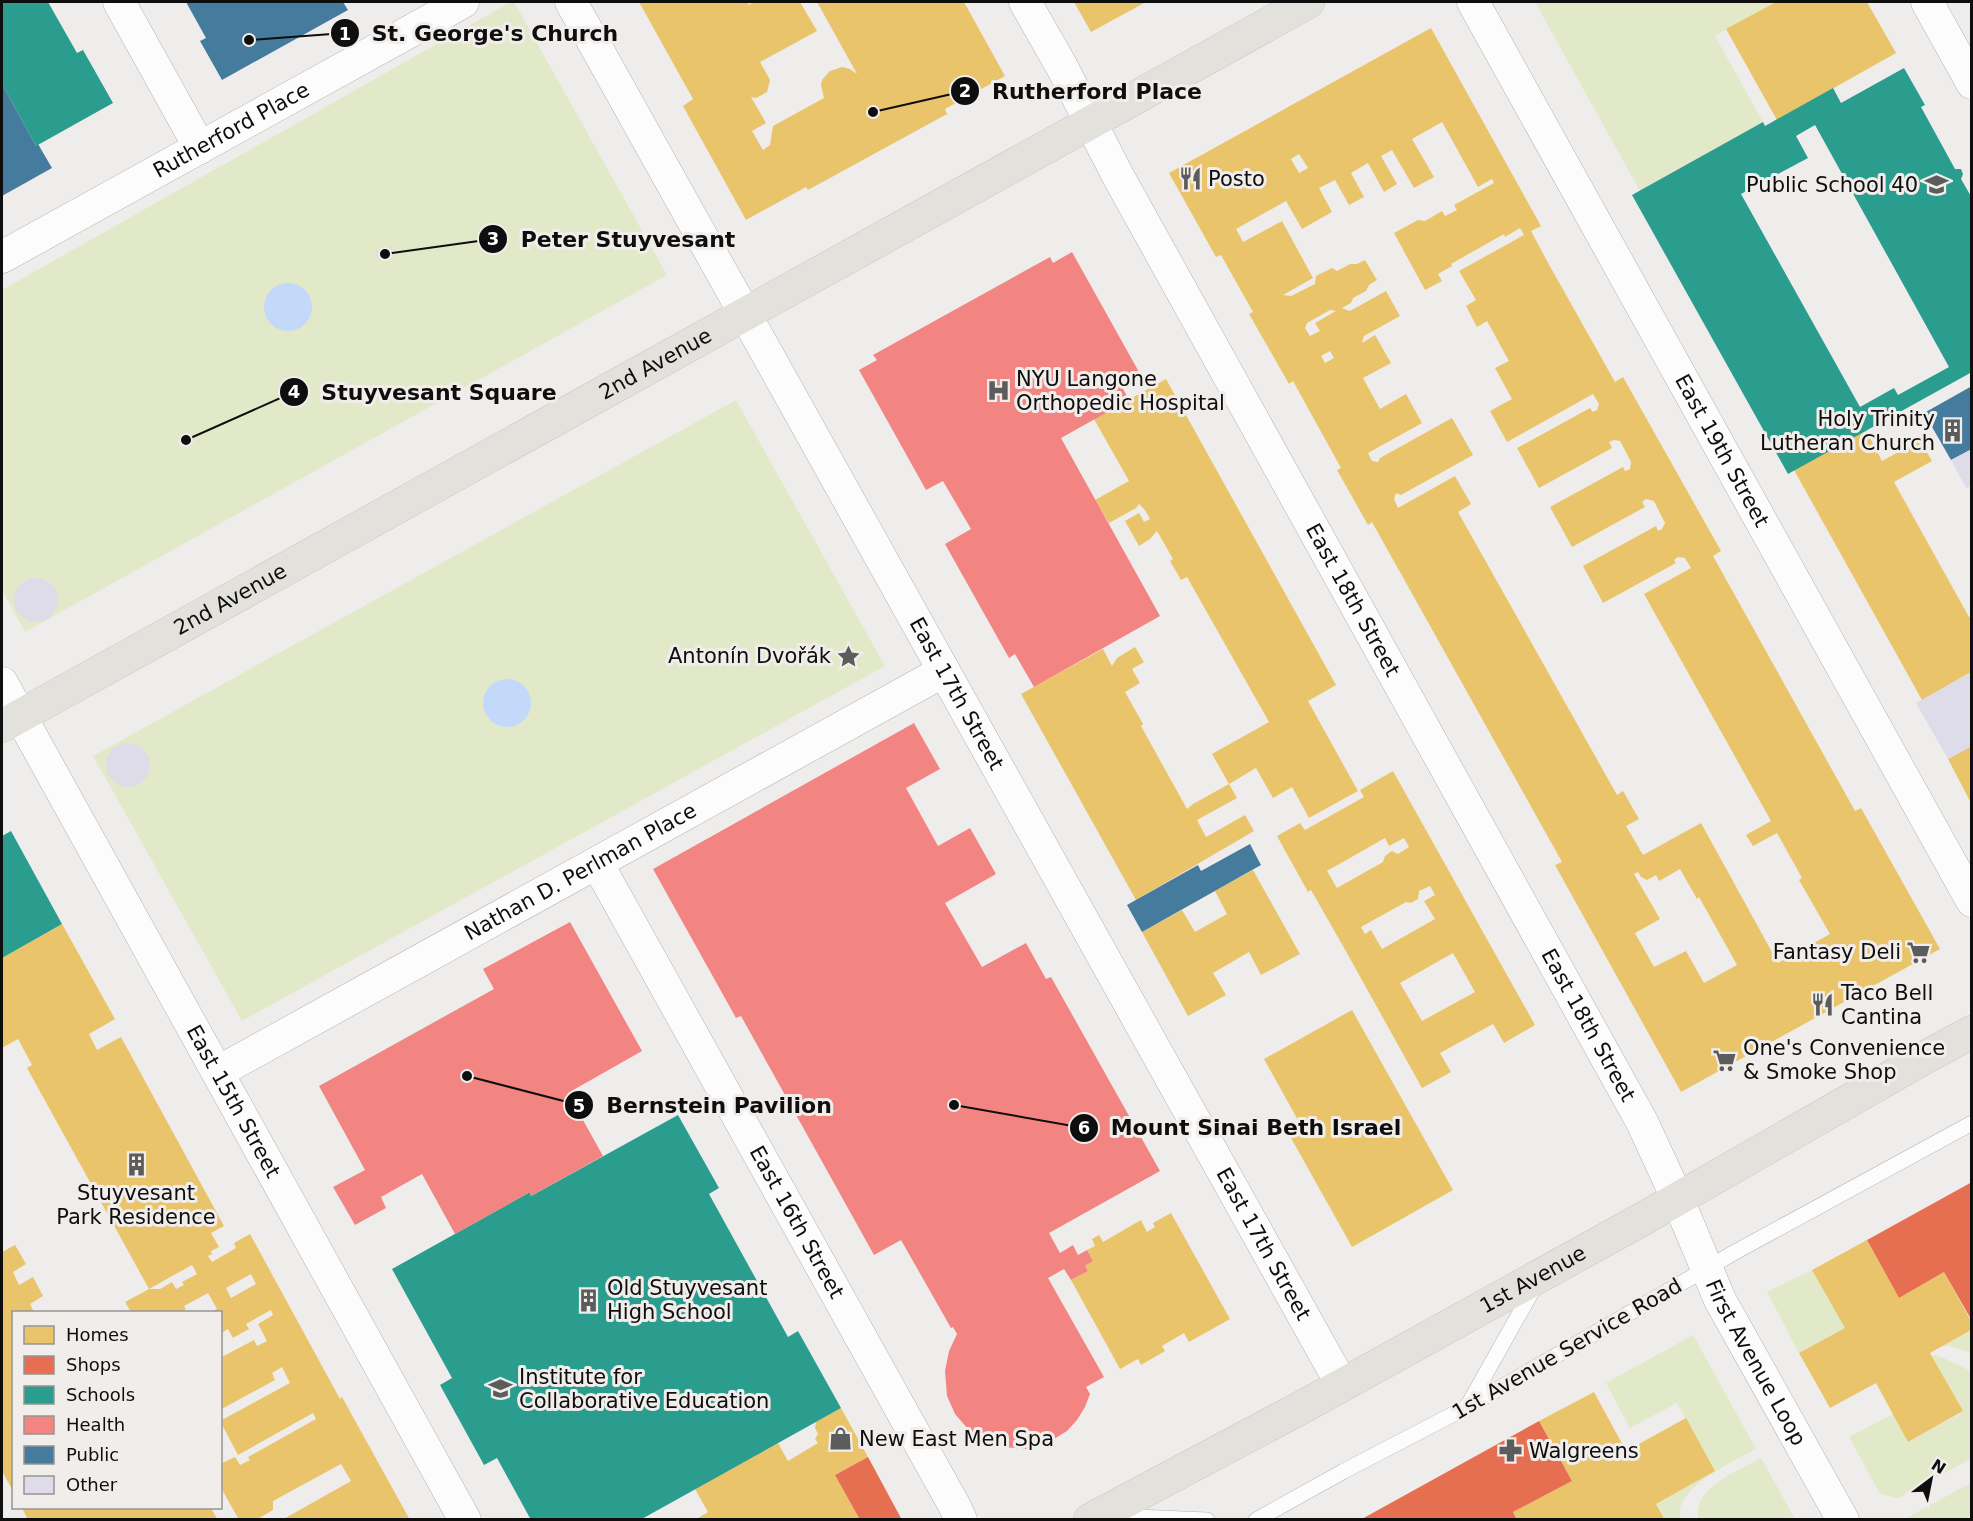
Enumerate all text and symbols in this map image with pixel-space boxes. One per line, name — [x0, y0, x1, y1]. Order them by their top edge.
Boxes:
callout: St. George's Church — [330, 13, 630, 53]
text: St. George's Church — [372, 21, 618, 46]
text: 1 — [339, 23, 351, 44]
callout: Rutherford Place — [950, 71, 1214, 111]
street label: Rutherford Place — [149, 77, 313, 183]
text: Rutherford Place — [992, 79, 1202, 104]
text: 2 — [959, 80, 971, 101]
restaurant icon: Posto — [1177, 166, 1203, 192]
place label: Posto — [1208, 167, 1265, 191]
school or university icon: Public School 40 — [1923, 172, 1949, 198]
place label: Public School 40 — [1746, 173, 1918, 197]
callout: Peter Stuyvesant — [478, 219, 747, 259]
text: Peter Stuyvesant — [521, 227, 736, 252]
text: 3 — [487, 228, 499, 249]
street label: 2nd Avenue — [595, 323, 716, 405]
place label: NYU Langone Orthopedic Hospital — [1016, 367, 1225, 415]
street label: East 19th Street — [1670, 370, 1774, 531]
callout: Stuyvesant Square — [279, 372, 568, 412]
hospital icon: NYU Langone Orthopedic Hospital — [985, 378, 1011, 404]
text: Stuyvesant Square — [321, 380, 557, 405]
text: 4 — [288, 381, 300, 402]
place label: Holy Trinity Lutheran Church — [1760, 407, 1935, 455]
building icon: Holy Trinity Lutheran Church — [1940, 418, 1966, 444]
street label: East 18th Street — [1301, 519, 1405, 681]
street label: 2nd Avenue — [170, 559, 291, 640]
street label: East 17th Street — [905, 613, 1009, 774]
place icon: Antonín Dvořák — [836, 643, 862, 669]
place label: Antonín Dvořák — [668, 644, 832, 668]
street label: Nathan D. Perlman Place — [460, 798, 700, 945]
supermarket icon: Fantasy Deli — [1906, 939, 1932, 965]
place label: Fantasy Deli — [1773, 940, 1901, 964]
street label: East 18th Street — [1536, 945, 1640, 1106]
place label: Taco Bell Cantina — [1840, 981, 1933, 1029]
restaurant icon: Taco Bell Cantina — [1810, 992, 1836, 1018]
street label: East 15th Street — [182, 1021, 285, 1182]
place label: One's Convenience & Smoke Shop — [1743, 1036, 1945, 1084]
supermarket icon: One's Convenience & Smoke Shop — [1712, 1047, 1738, 1073]
callout: Bernstein Pavilion — [564, 1085, 844, 1125]
text: Bernstein Pavilion — [606, 1093, 832, 1118]
text: 5 — [573, 1095, 585, 1116]
callout: Mount Sinai Beth Israel — [1069, 1108, 1413, 1148]
text: Mount Sinai Beth Israel — [1111, 1115, 1401, 1140]
text: 6 — [1078, 1117, 1090, 1138]
street label: East 16th Street — [745, 1142, 849, 1303]
building icon: Stuyvesant Park Residence — [123, 1152, 149, 1178]
street label: East 17th Street — [1211, 1164, 1315, 1324]
place label: Stuyvesant Park Residence — [56, 1181, 216, 1229]
street label: 1st Avenue — [1476, 1241, 1590, 1318]
street label: 1st Avenue Service Road — [1448, 1273, 1686, 1425]
place label: Old Stuyvesant High School — [607, 1276, 767, 1324]
street label: First Avenue Loop — [1701, 1276, 1811, 1450]
building icon: Old Stuyvesant High School — [576, 1287, 602, 1313]
legend — [12, 1311, 222, 1509]
text: Homes — [66, 1324, 129, 1345]
text: Shops — [66, 1354, 121, 1375]
place label: Institute for Collaborative Education — [519, 1365, 769, 1413]
school or university icon: Institute for Collaborative Education — [488, 1376, 514, 1402]
text: Schools — [66, 1384, 135, 1405]
text: Health — [66, 1414, 125, 1435]
shop icon: New East Men Spa — [828, 1426, 854, 1452]
place label: New East Men Spa — [859, 1427, 1054, 1451]
pharmacy icon: Walgreens — [1498, 1438, 1524, 1464]
place label: Walgreens — [1529, 1439, 1639, 1463]
text: Public — [66, 1444, 119, 1465]
north arrow — [1901, 1449, 1961, 1509]
text: N — [1928, 1455, 1949, 1478]
text: Other — [66, 1474, 118, 1495]

